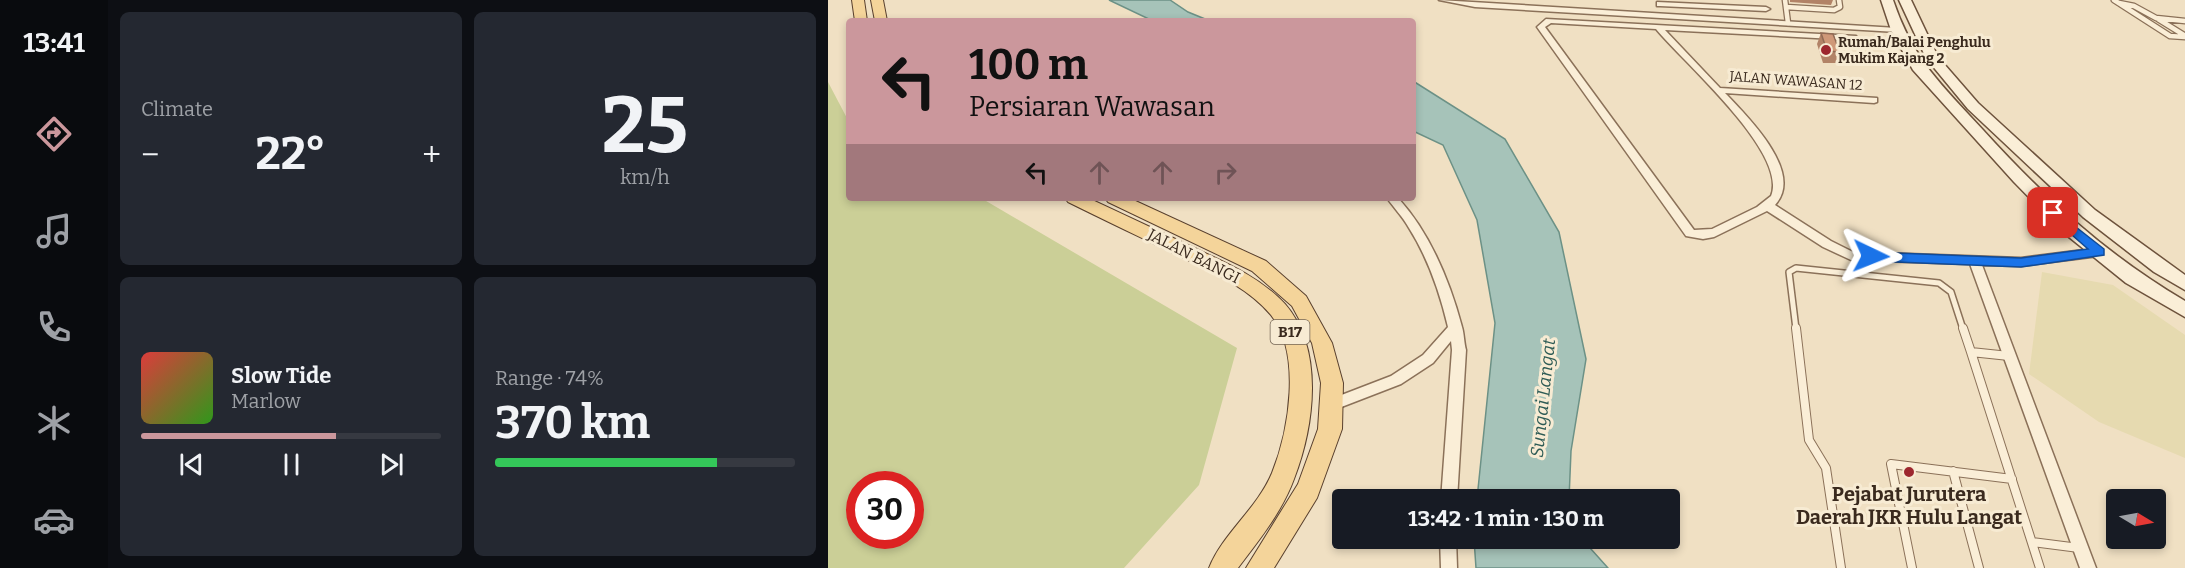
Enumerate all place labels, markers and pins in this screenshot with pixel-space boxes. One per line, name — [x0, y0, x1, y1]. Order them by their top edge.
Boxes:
place label: Rumah/Balai Penghulu Mukim Kajang 2 — [1838, 34, 1991, 67]
marker: Rumah/Balai Penghulu Mukim Kajang 2 — [1819, 43, 1833, 57]
pin — [2027, 187, 2078, 238]
marker: Pejabat Jurutera Daerah JKR Hulu Langat — [1902, 465, 1916, 479]
place label: Pejabat Jurutera Daerah JKR Hulu Langat — [1796, 482, 2022, 529]

